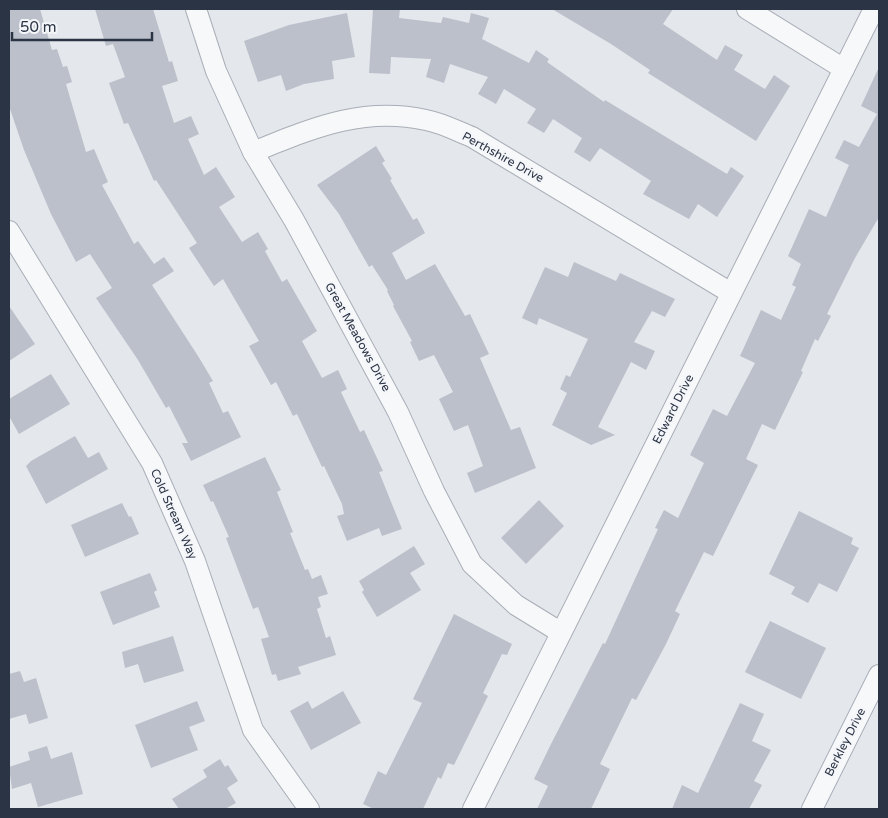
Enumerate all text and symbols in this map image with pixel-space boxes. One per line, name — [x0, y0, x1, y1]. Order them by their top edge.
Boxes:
scale bar — [12, 10, 152, 42]
text: 50 m — [20, 18, 57, 36]
street label: Perthshire Drive — [460, 129, 546, 185]
street label: Great Meadows Drive — [322, 280, 394, 394]
street label: Edward Drive — [650, 372, 697, 446]
street label: Cold Stream Way — [148, 467, 200, 562]
street label: Berkley Drive — [822, 705, 868, 779]

